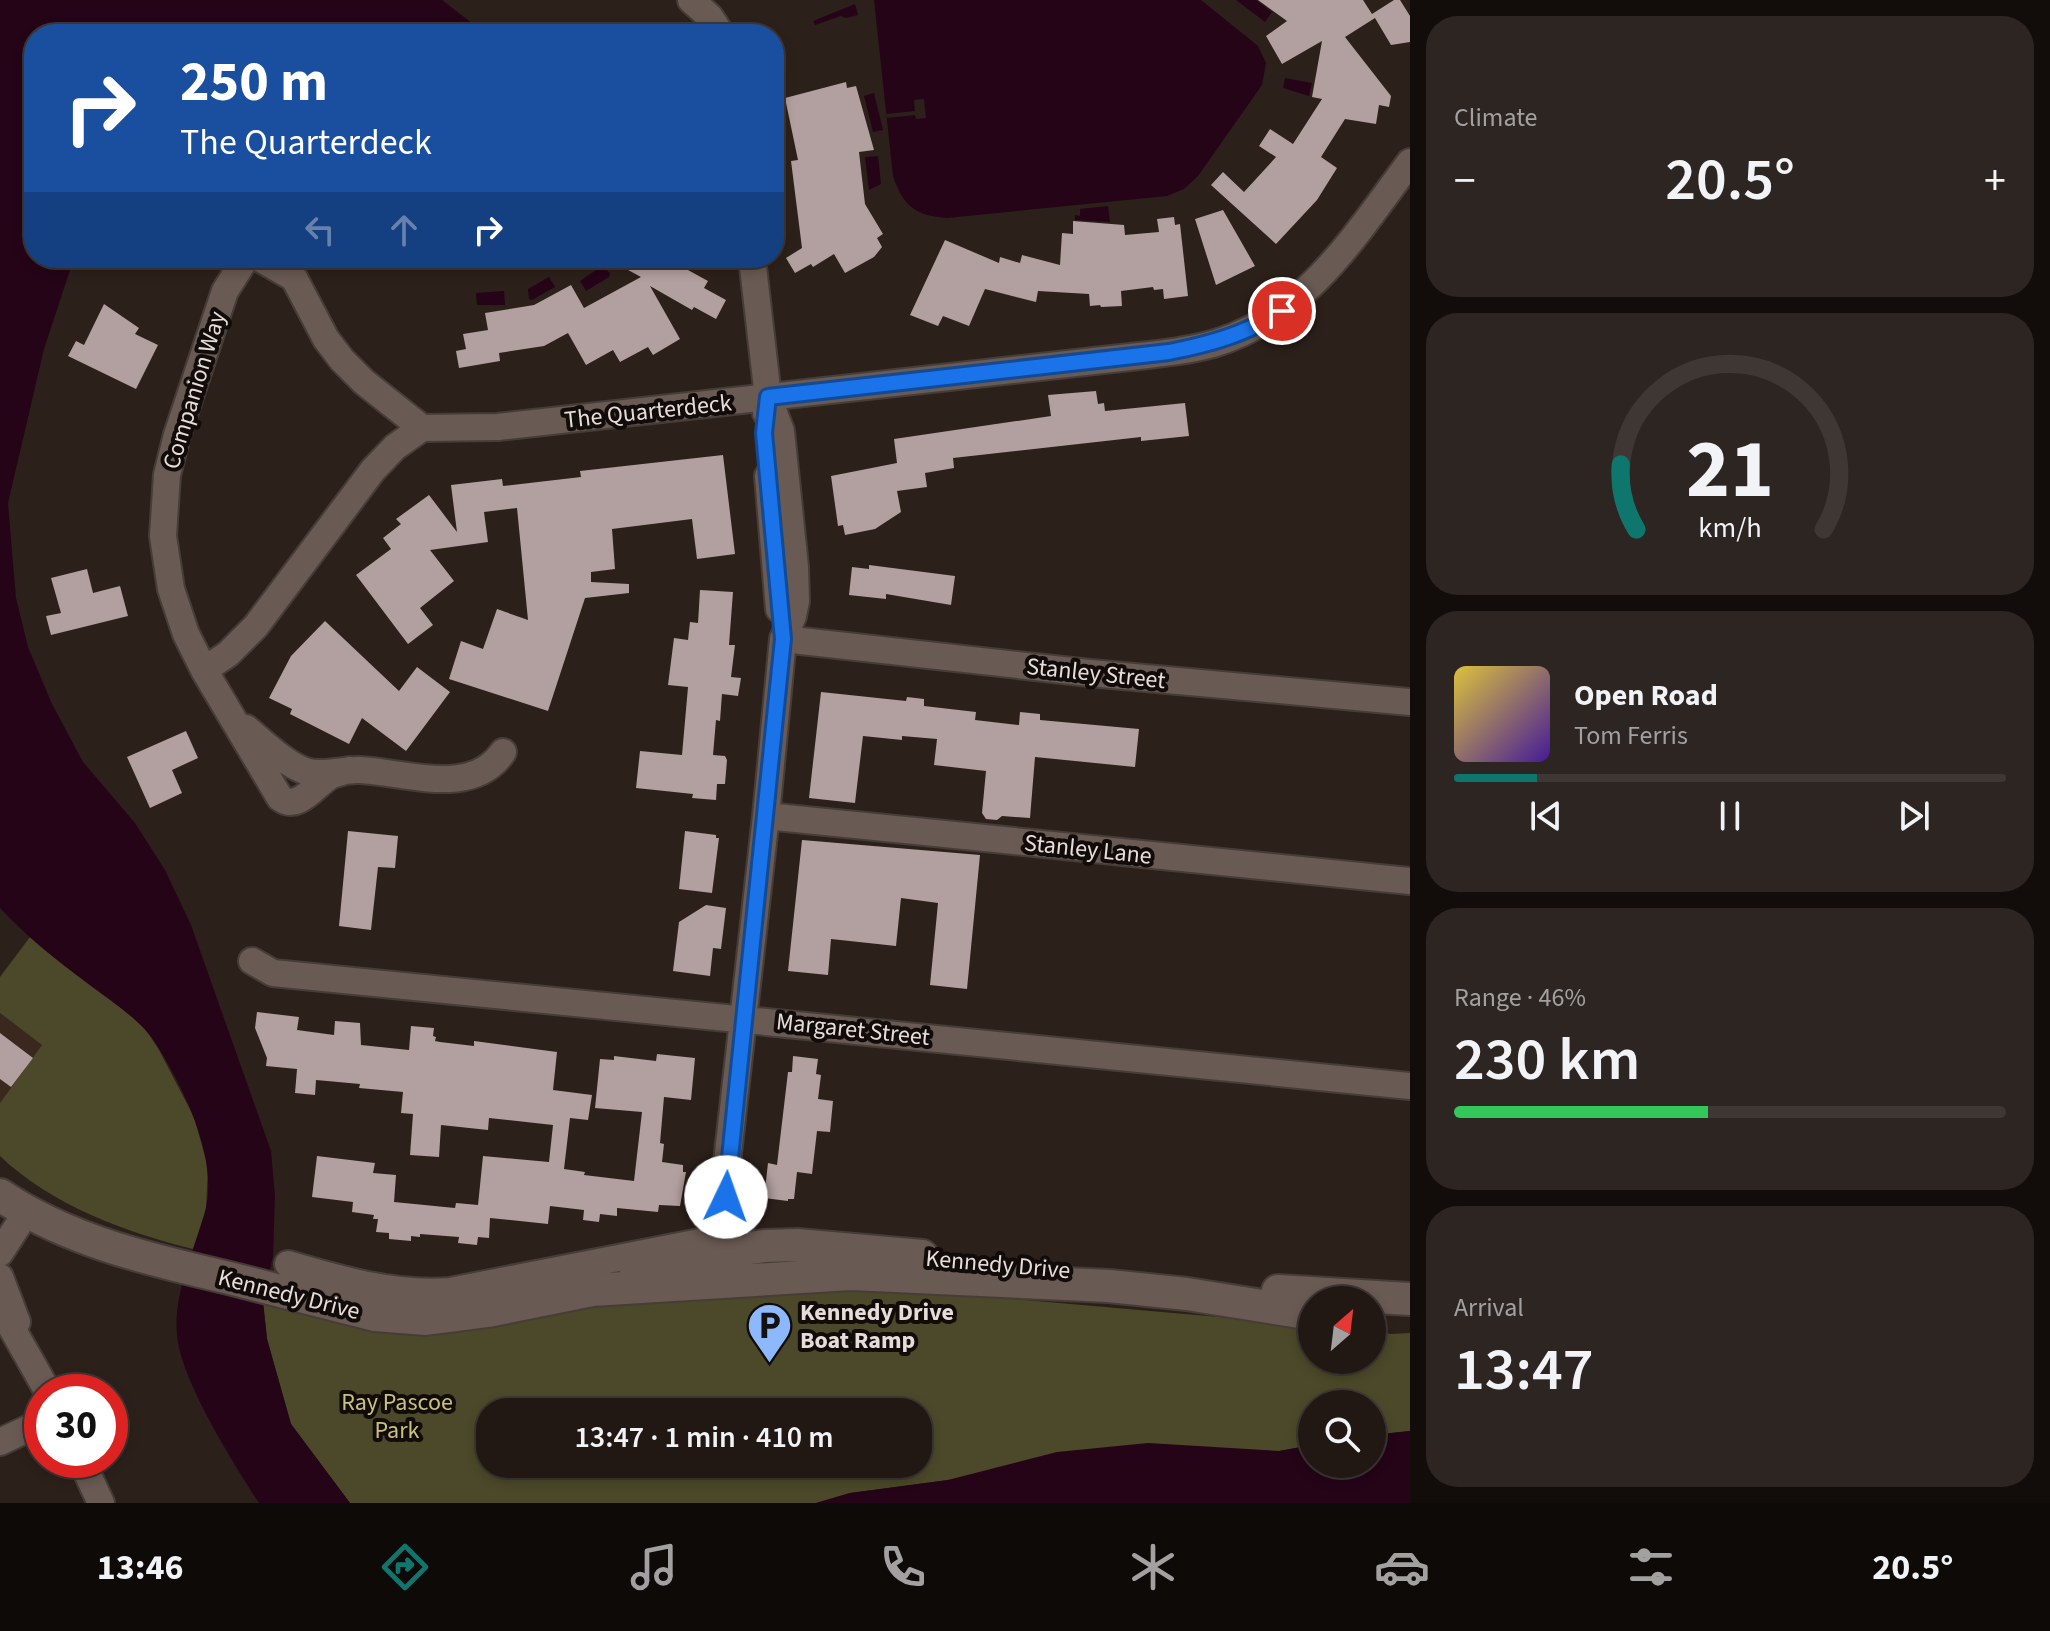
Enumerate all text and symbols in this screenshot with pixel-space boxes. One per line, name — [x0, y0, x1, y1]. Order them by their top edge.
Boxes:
text: 250 m — [180, 43, 328, 122]
icon: right — [48, 56, 152, 160]
text: Climate — [1454, 99, 1538, 136]
text: The Quarterdeck — [180, 117, 432, 168]
text: 20.5° — [1665, 138, 1795, 223]
text: − — [1454, 150, 1476, 213]
text: + — [1984, 150, 2006, 213]
icon: left — [298, 208, 342, 252]
icon: ahead — [382, 208, 426, 252]
icon: right — [466, 208, 510, 252]
pin — [1248, 277, 1316, 345]
icon: arrive — [1260, 289, 1304, 333]
street label: Companion Way — [154, 307, 235, 473]
street label: The Quarterdeck — [563, 385, 733, 438]
text: 21 — [1686, 411, 1774, 529]
text: km/h — [1698, 508, 1762, 548]
street label: Stanley Street — [1025, 649, 1167, 698]
text: Open Road — [1574, 674, 1718, 717]
text: Tom Ferris — [1574, 717, 1688, 754]
icon: previous — [1524, 794, 1568, 838]
icon: pause — [1708, 794, 1752, 838]
icon: next — [1892, 794, 1936, 838]
street label: Stanley Lane — [1022, 825, 1153, 874]
text: Range · 46% — [1454, 979, 1586, 1016]
street label: Margaret Street — [774, 1004, 931, 1055]
text: 230 km — [1454, 1018, 1640, 1103]
position arrow — [684, 1155, 768, 1239]
street label: Kennedy Drive — [924, 1241, 1072, 1288]
street label: Kennedy Drive — [214, 1260, 364, 1329]
north arrow — [1298, 1286, 1386, 1374]
map controls — [1298, 1286, 1386, 1478]
text: Arrival — [1454, 1289, 1524, 1326]
place label: Kennedy Drive Boat Ramp — [800, 1295, 954, 1358]
parking icon: Kennedy Drive Boat Ramp — [745, 1302, 793, 1365]
text: 13:47 — [1454, 1328, 1594, 1413]
speed limit sign: 30 — [24, 1374, 128, 1478]
park label: Ray Pascoe Park — [341, 1385, 453, 1448]
button: search — [1298, 1390, 1386, 1478]
text: 13:47 · 1 min · 410 m — [574, 1416, 834, 1459]
icon: directions — [377, 1539, 433, 1595]
icon: music — [626, 1539, 682, 1595]
icon: phone — [875, 1539, 931, 1595]
icon: climate — [1125, 1539, 1181, 1595]
icon: car — [1374, 1539, 1430, 1595]
icon: filters — [1623, 1539, 1679, 1595]
text: 13:46 — [97, 1542, 183, 1593]
text: 20.5° — [1872, 1542, 1953, 1593]

